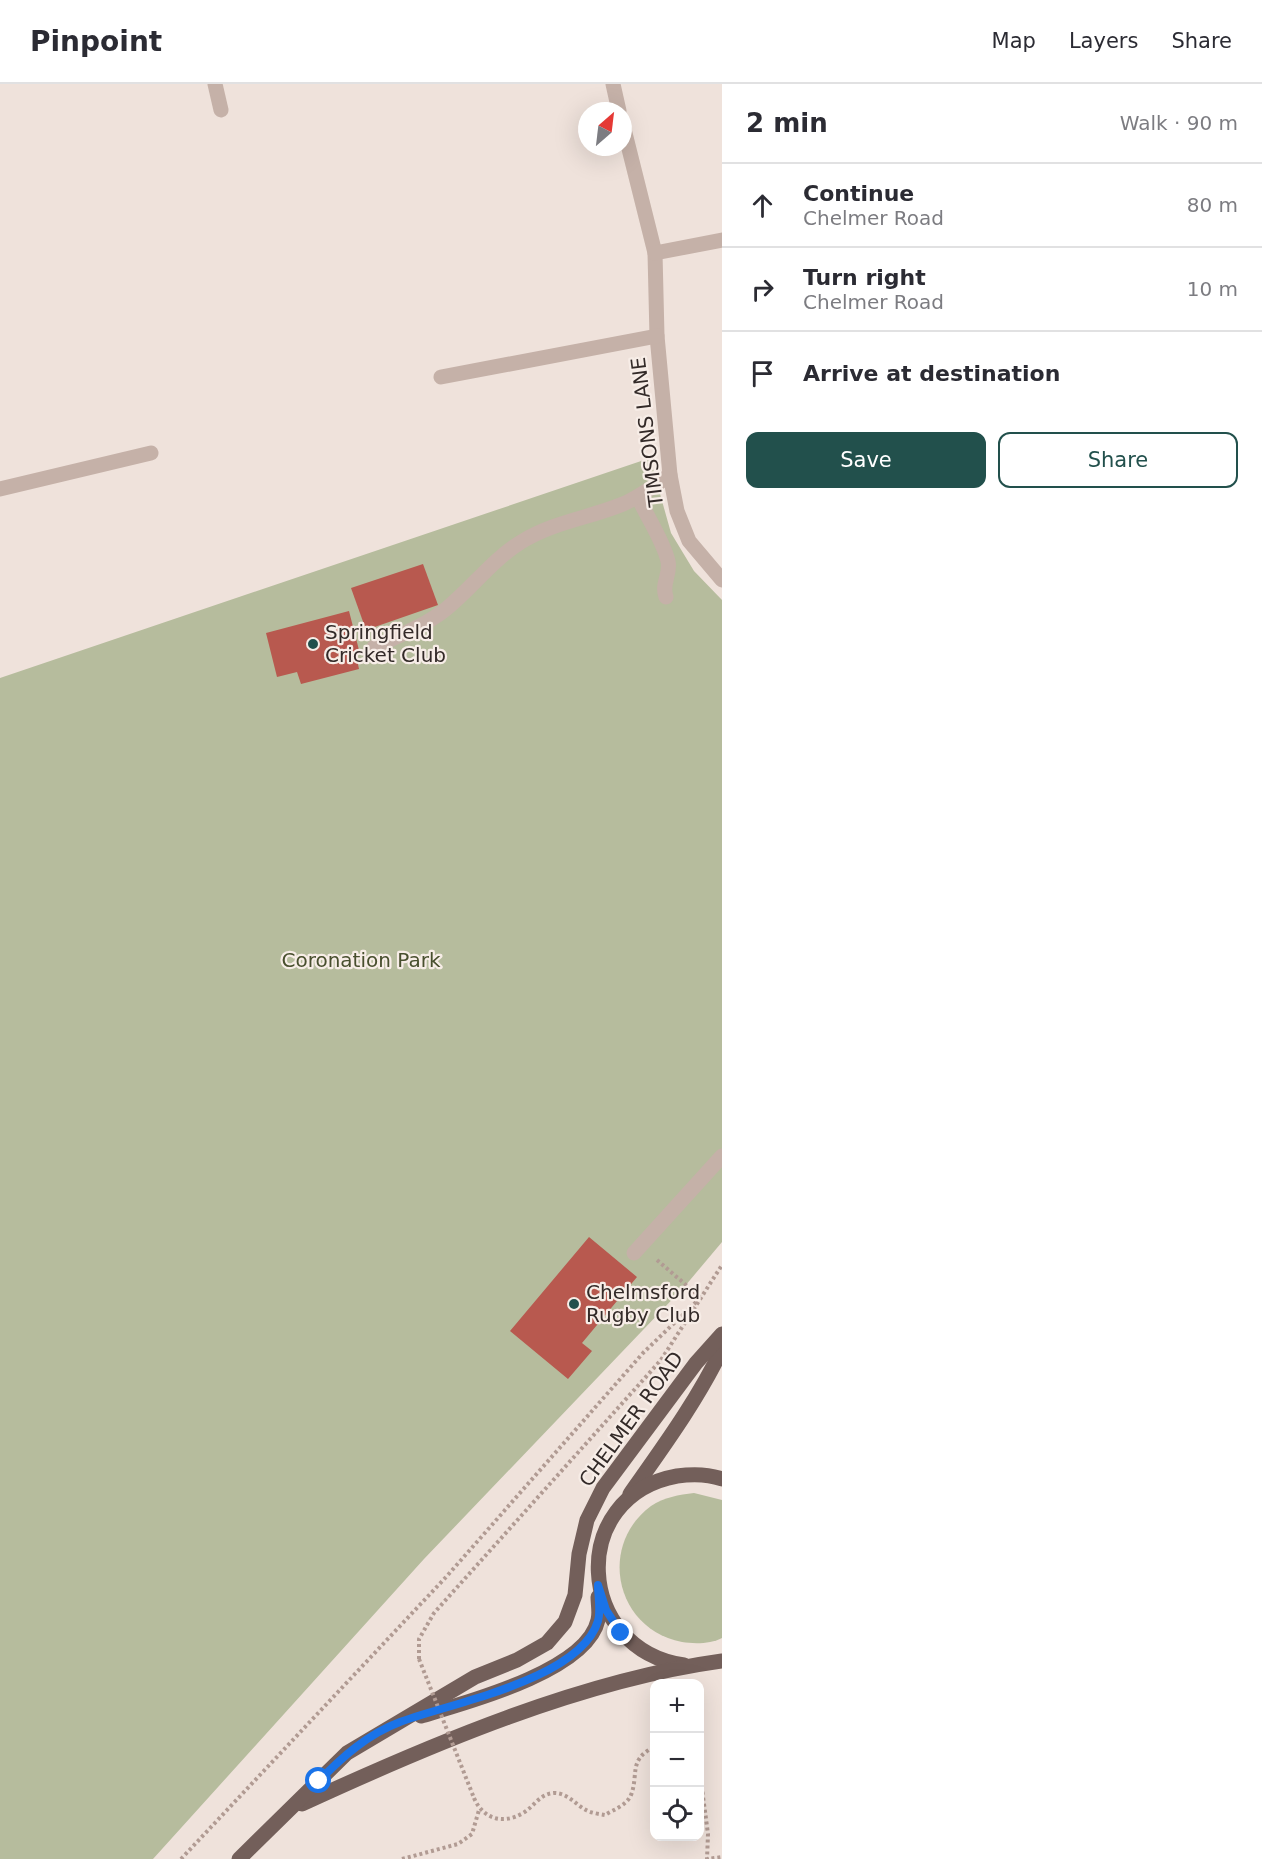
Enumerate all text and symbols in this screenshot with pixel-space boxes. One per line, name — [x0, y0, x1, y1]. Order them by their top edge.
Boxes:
text: Pinpoint — [30, 25, 162, 58]
text: Map — [992, 29, 1036, 53]
text: Layers — [1069, 29, 1138, 53]
text: Share — [1171, 29, 1232, 53]
north arrow — [578, 102, 632, 156]
text: 2 min — [746, 108, 828, 138]
text: Walk · 90 m — [1120, 111, 1238, 135]
text: Continue — [803, 181, 914, 206]
icon: ahead — [746, 189, 779, 222]
text: 80 m — [1187, 193, 1238, 217]
text: Chelmer Road — [803, 206, 944, 230]
text: Turn right — [803, 265, 926, 290]
icon: right — [746, 273, 779, 306]
text: 10 m — [1187, 277, 1238, 301]
text: Chelmer Road — [803, 290, 944, 314]
street label: TIMSONS LANE — [626, 356, 668, 509]
icon: arrive — [746, 357, 779, 390]
text: Arrive at destination — [803, 361, 1060, 386]
button: Save — [746, 432, 986, 488]
button: Share — [998, 432, 1238, 488]
place label: Springfield Cricket Club — [325, 620, 446, 667]
marker: Springfield Cricket Club — [306, 637, 320, 651]
park label: Coronation Park — [281, 948, 441, 972]
place label: Chelmsford Rugby Club — [586, 1280, 700, 1327]
marker: Chelmsford Rugby Club — [567, 1297, 581, 1311]
street label: CHELMER ROAD — [574, 1347, 688, 1491]
route end — [607, 1619, 633, 1645]
map controls — [650, 1679, 704, 1841]
button: + — [650, 1679, 704, 1733]
button: − — [650, 1733, 704, 1787]
route start — [305, 1767, 331, 1793]
button: locate — [650, 1787, 704, 1841]

